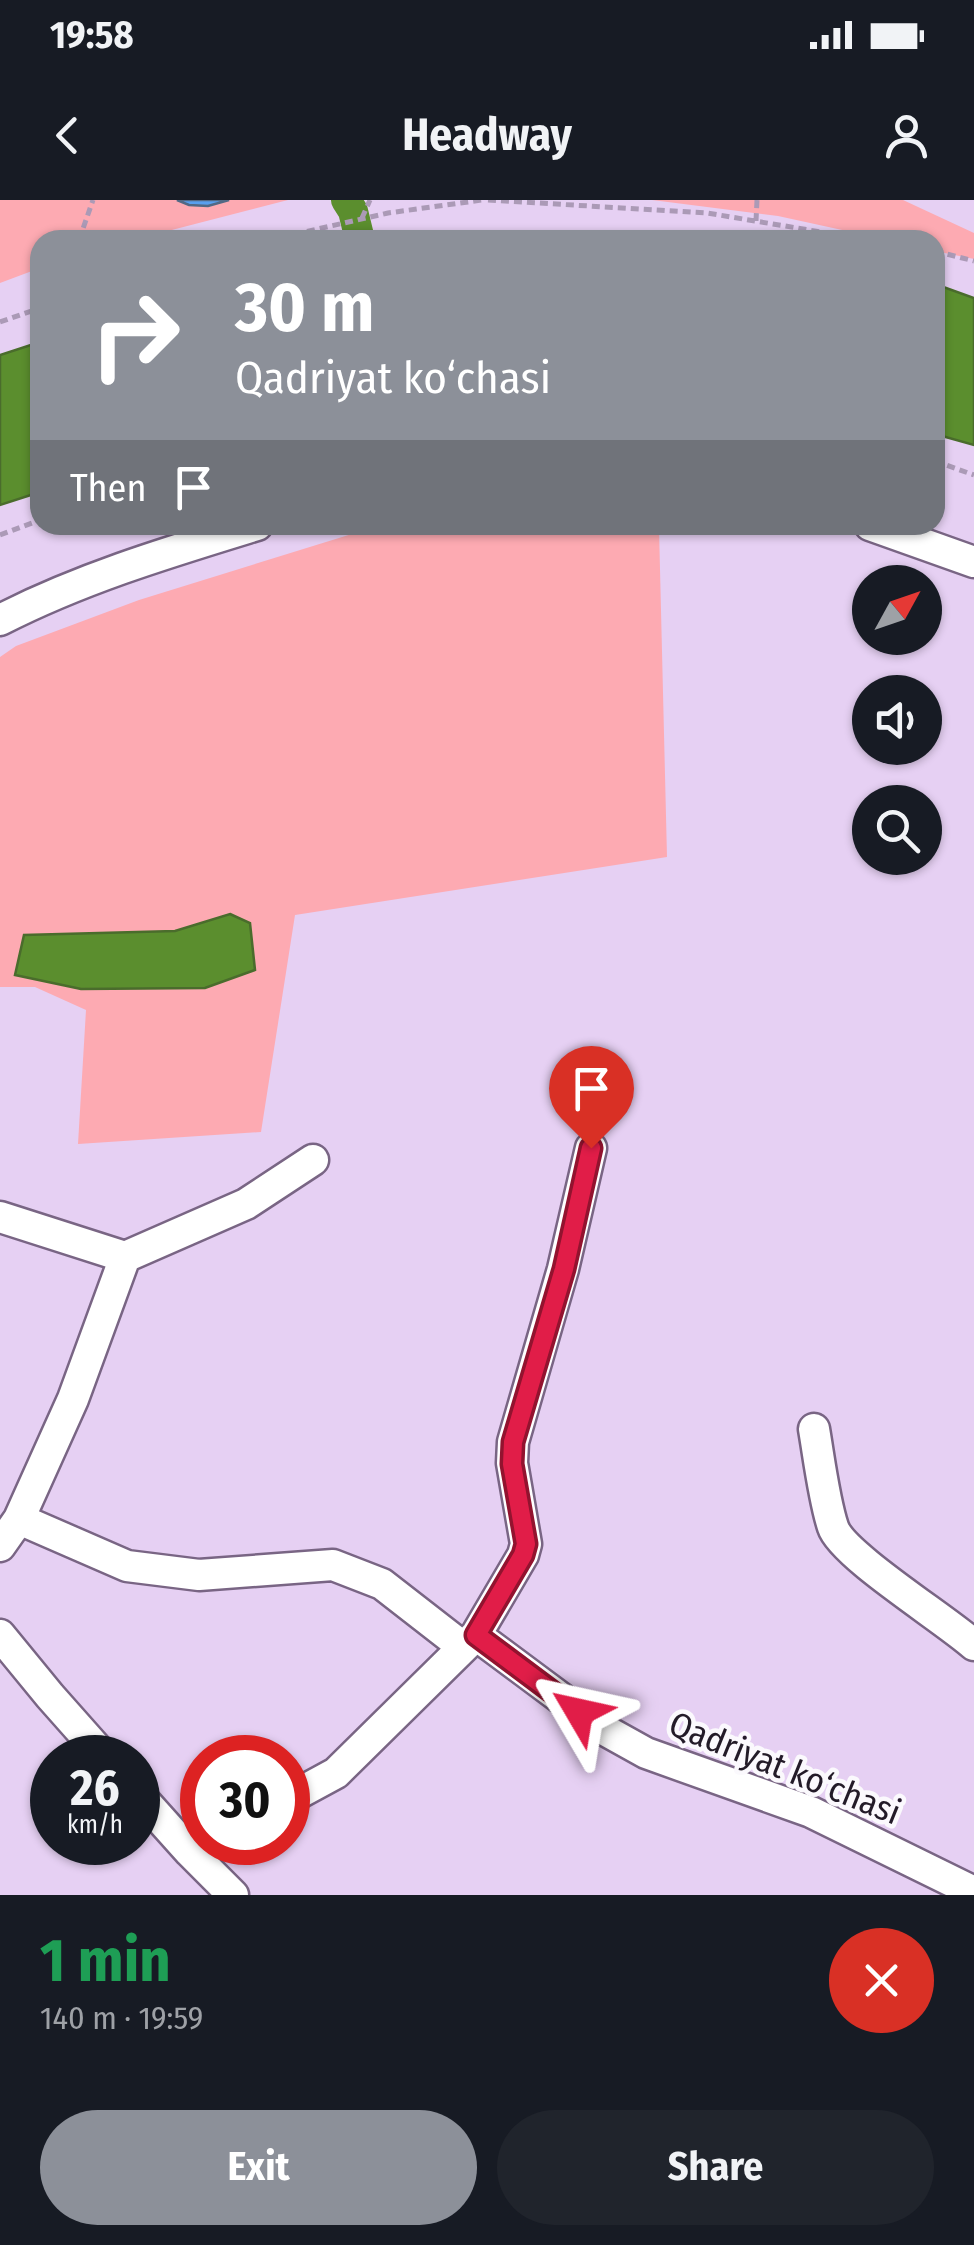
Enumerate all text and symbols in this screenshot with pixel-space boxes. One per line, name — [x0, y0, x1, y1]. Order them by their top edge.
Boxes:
text: 19:58 — [50, 12, 133, 58]
icon: back — [40, 108, 95, 163]
text: Headway — [402, 108, 572, 162]
icon: person — [879, 108, 934, 163]
text: 30 m — [235, 266, 374, 350]
icon: right — [70, 270, 200, 400]
text: Qadriyat ko‘chasi — [235, 351, 551, 405]
icon: arrive — [166, 460, 221, 515]
text: Then — [70, 465, 146, 511]
north arrow — [852, 565, 942, 655]
map controls — [852, 565, 942, 875]
button: sound — [852, 675, 942, 765]
button: search — [852, 785, 942, 875]
pin — [549, 1046, 634, 1149]
icon: arrive — [564, 1061, 619, 1116]
position arrow — [527, 1660, 631, 1764]
street label: Qadriyat ko‘chasi — [663, 1702, 907, 1834]
speed limit sign: 30 — [180, 1735, 310, 1865]
text: 26 — [70, 1758, 120, 1818]
text: km/h — [67, 1810, 123, 1840]
text: 1 min — [40, 1925, 171, 1997]
button: close — [829, 1928, 934, 2033]
text: 140 m · 19:59 — [40, 1999, 203, 2037]
button: Exit — [40, 2110, 477, 2225]
button: Share — [497, 2110, 934, 2225]

